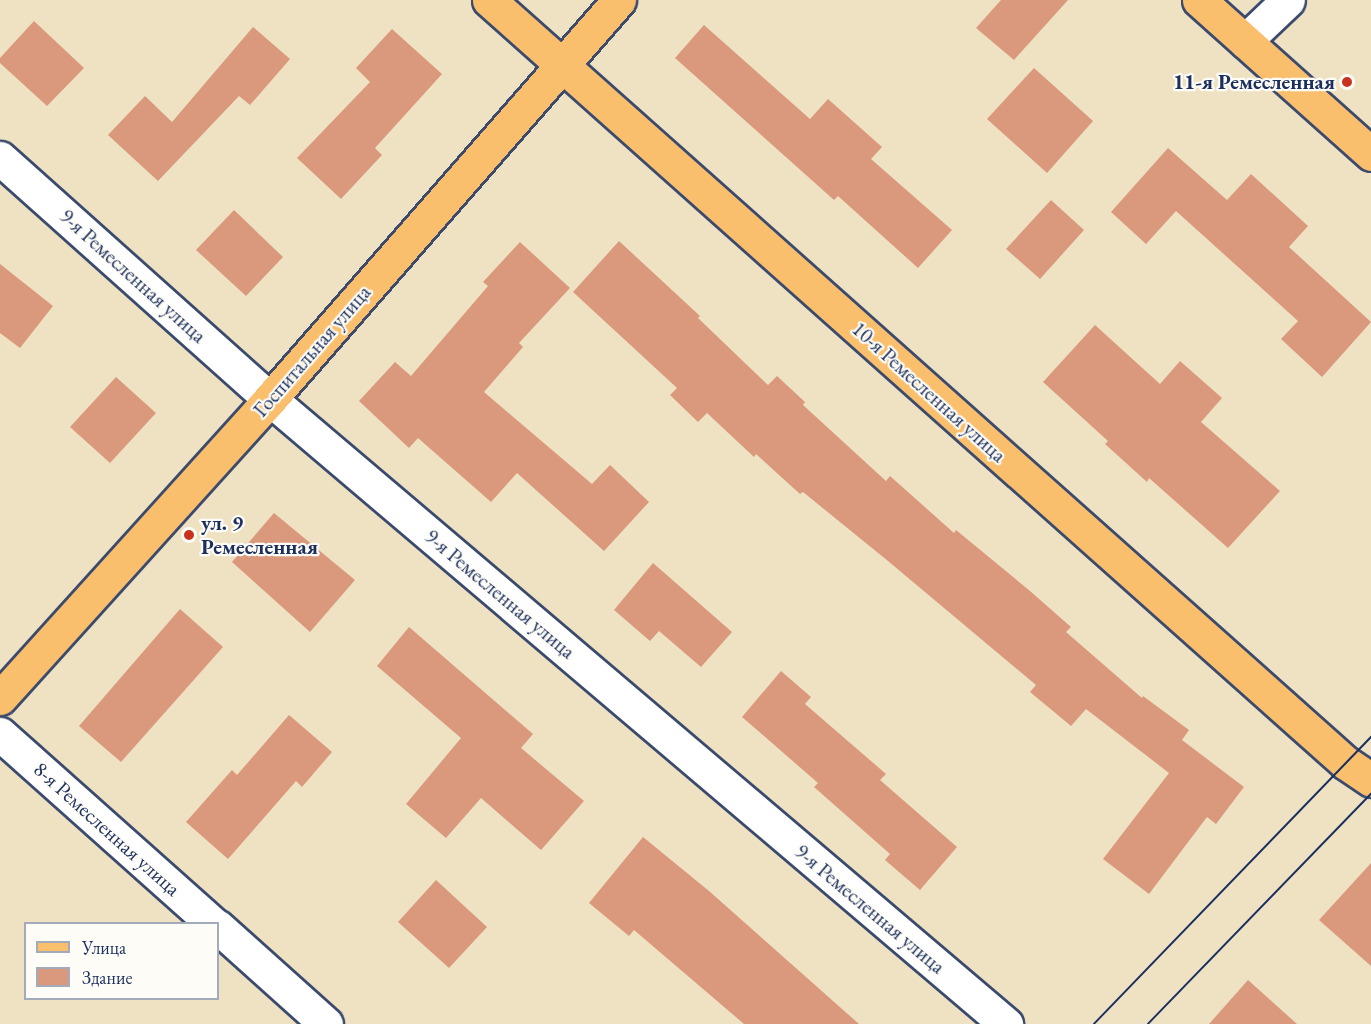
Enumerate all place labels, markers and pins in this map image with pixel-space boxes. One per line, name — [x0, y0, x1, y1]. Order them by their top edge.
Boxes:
place label: 11-я Ремесленная — [1173, 69, 1335, 95]
marker: 11-я Ремесленная — [1340, 75, 1354, 89]
place label: ул. 9 Ремесленная — [201, 510, 318, 560]
marker: ул. 9 Ремесленная — [182, 528, 196, 542]

